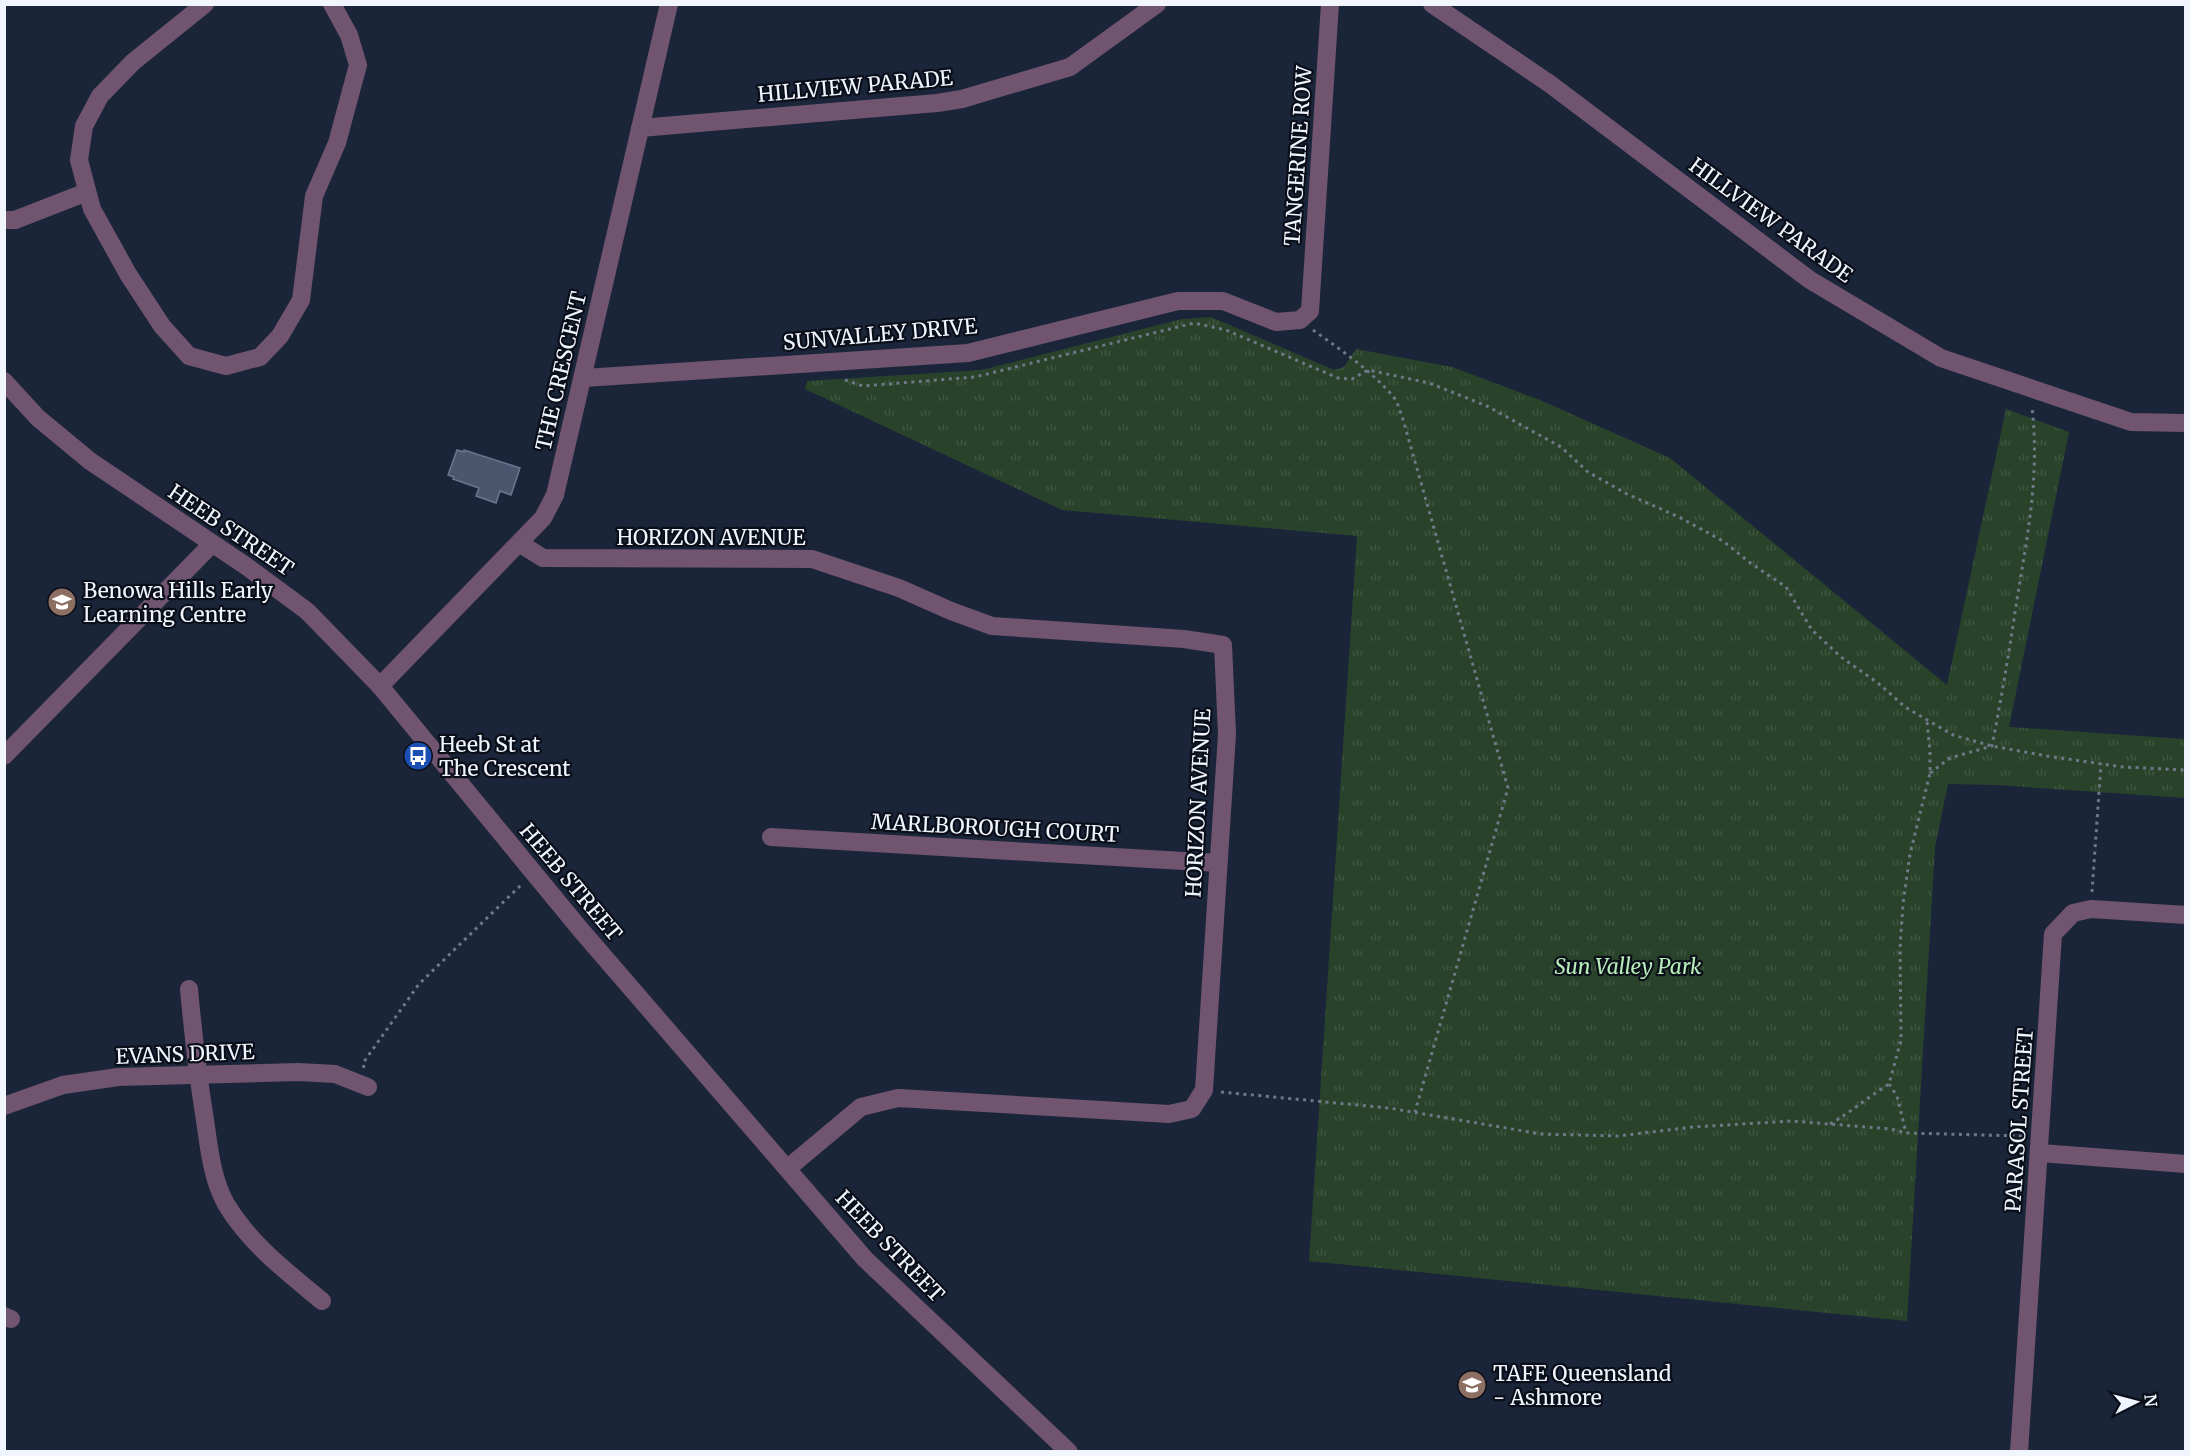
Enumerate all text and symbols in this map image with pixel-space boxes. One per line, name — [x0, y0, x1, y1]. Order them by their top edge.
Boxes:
street label: HILLVIEW PARADE — [756, 64, 954, 108]
street label: TANGERINE ROW — [1278, 64, 1318, 247]
street label: HILLVIEW PARADE — [1684, 152, 1859, 289]
street label: THE CRESCENT — [530, 288, 593, 453]
street label: SUNVALLEY DRIVE — [782, 312, 979, 356]
street label: HEEB STREET — [163, 478, 299, 582]
street label: HORIZON AVENUE — [616, 524, 806, 551]
place label: Benowa Hills Early Learning Centre — [83, 577, 274, 628]
school or university icon: Benowa Hills Early Learning Centre — [46, 586, 78, 618]
street label: HORIZON AVENUE — [1180, 707, 1216, 898]
place label: Heeb St at The Crescent — [439, 731, 570, 782]
bus stop icon: Heeb St at The Crescent — [402, 740, 434, 772]
street label: MARLBOROUGH COURT — [870, 808, 1120, 848]
street label: HEEB STREET — [514, 818, 628, 947]
park label: Sun Valley Park — [1554, 953, 1702, 980]
street label: PARASOL STREET — [1999, 1027, 2039, 1213]
street label: EVANS DRIVE — [115, 1038, 256, 1070]
street label: HEEB STREET — [830, 1184, 950, 1308]
place label: TAFE Queensland - Ashmore — [1493, 1360, 1672, 1411]
school or university icon: TAFE Queensland - Ashmore — [1456, 1369, 1488, 1401]
north arrow — [2106, 1372, 2166, 1432]
text: N — [2140, 1393, 2162, 1408]

